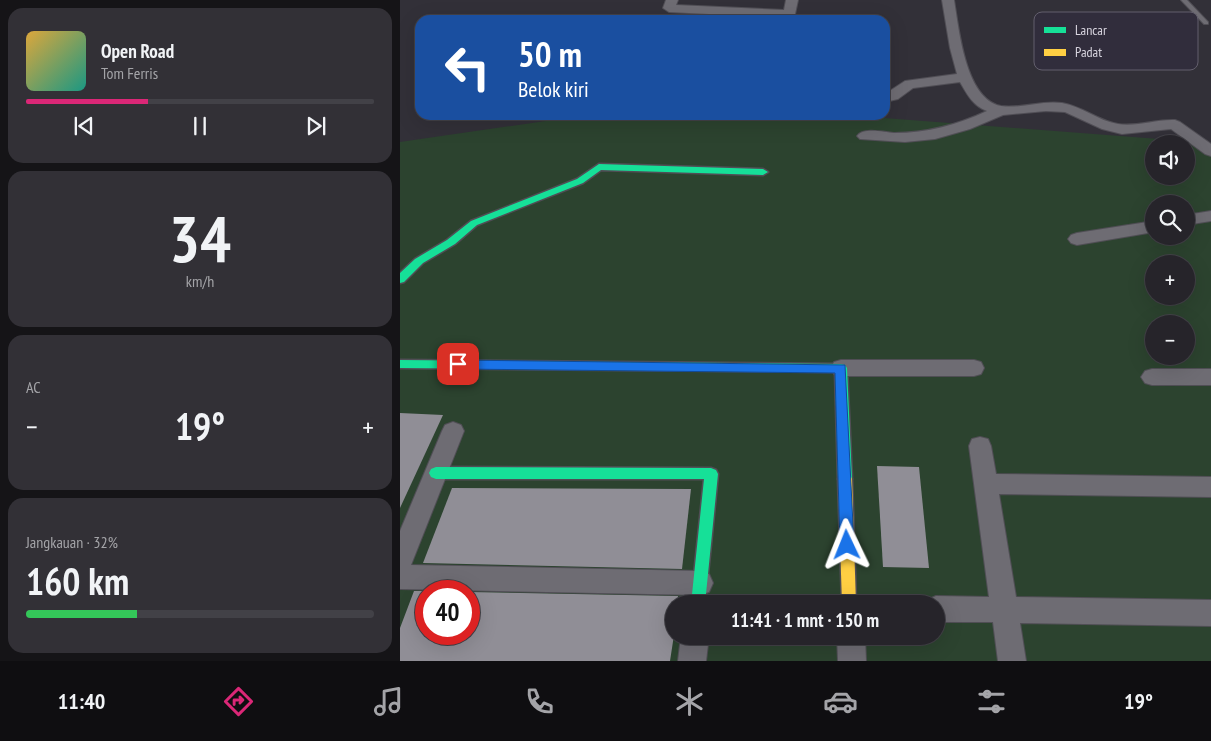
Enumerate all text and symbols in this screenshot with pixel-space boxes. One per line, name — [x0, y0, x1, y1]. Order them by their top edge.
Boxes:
legend — [1034, 12, 1198, 70]
text: Lancar — [1075, 21, 1107, 39]
text: 50 m — [518, 31, 582, 77]
icon: left — [435, 35, 500, 100]
text: Open Road — [101, 39, 174, 63]
text: Padat — [1075, 43, 1102, 61]
text: Tom Ferris — [101, 63, 158, 83]
text: Belok kiri — [518, 75, 589, 103]
icon: previous — [70, 112, 98, 140]
icon: pause — [186, 112, 214, 140]
icon: next — [302, 112, 330, 140]
map controls — [1145, 135, 1195, 365]
button: sound — [1145, 135, 1195, 185]
button: search — [1145, 195, 1195, 245]
text: 34 — [169, 196, 231, 280]
button: + — [1145, 255, 1195, 305]
text: km/h — [186, 271, 214, 291]
button: − — [1145, 315, 1195, 365]
pin — [437, 343, 479, 385]
icon: arrive — [444, 350, 472, 378]
text: AC — [26, 377, 41, 397]
text: 19° — [175, 401, 225, 450]
text: − — [26, 408, 38, 445]
text: + — [362, 408, 374, 445]
position arrow — [820, 518, 872, 570]
text: Jangkauan · 32% — [26, 532, 118, 552]
text: 160 km — [26, 556, 129, 605]
speed limit sign: 40 — [415, 580, 480, 645]
text: 11:41 · 1 mnt · 150 m — [731, 608, 879, 632]
icon: directions — [221, 684, 256, 719]
icon: music — [371, 684, 406, 719]
icon: phone — [522, 684, 557, 719]
icon: climate — [672, 684, 707, 719]
icon: car — [823, 684, 858, 719]
icon: filters — [974, 684, 1009, 719]
text: 11:40 — [58, 687, 105, 715]
text: 19° — [1124, 687, 1153, 715]

